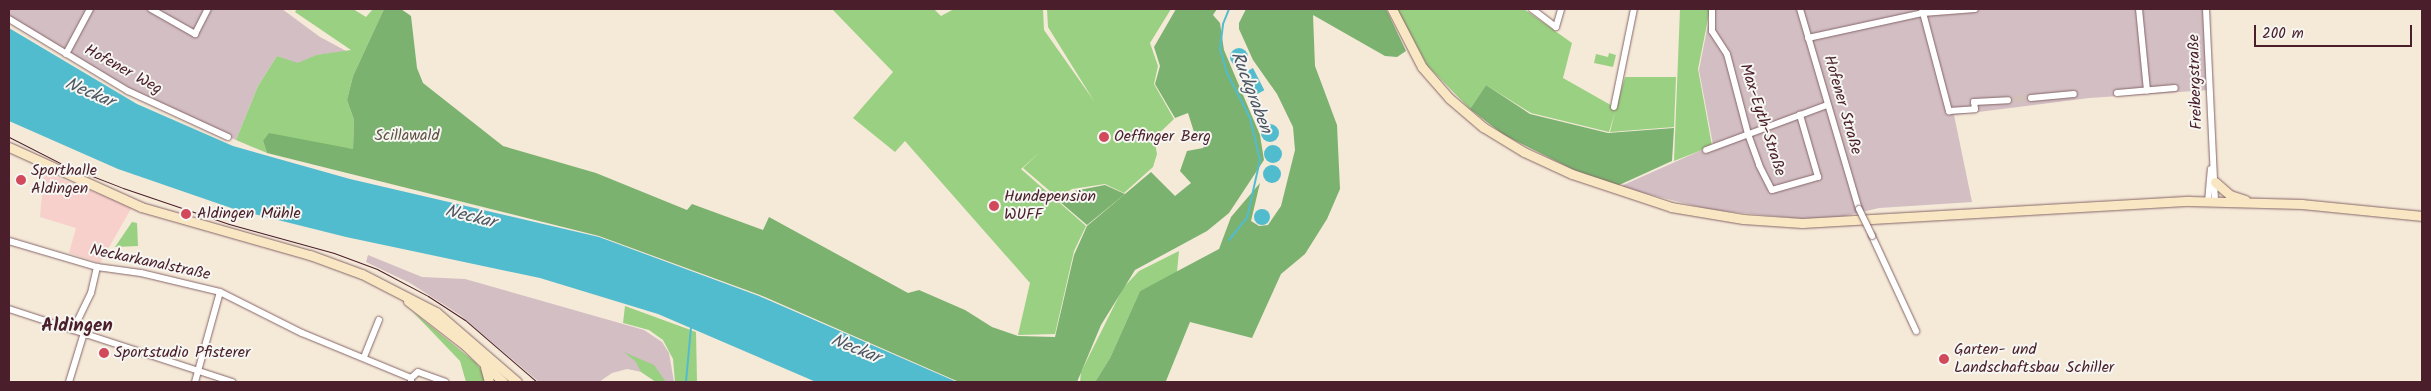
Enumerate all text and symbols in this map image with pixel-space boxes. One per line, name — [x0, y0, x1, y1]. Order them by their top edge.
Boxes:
scale bar — [2256, 15, 2414, 47]
text: 200 m — [2262, 22, 2304, 46]
street label: Freibergstraße — [2185, 34, 2207, 130]
street label: Hofener Weg — [81, 41, 165, 99]
water label: Ruckgraben — [1225, 49, 1275, 137]
street label: Hofener Straße — [1819, 53, 1865, 157]
street label: Max-Eyth-Straße — [1735, 61, 1789, 179]
water label: Neckar — [61, 74, 117, 114]
park label: Scillawald — [375, 126, 439, 146]
place label: Oeffinger Berg — [1114, 127, 1211, 147]
marker: Oeffinger Berg — [1098, 131, 1110, 143]
place label: Sporthalle Aldingen — [31, 161, 97, 199]
marker: Sporthalle Aldingen — [15, 174, 27, 186]
place label: Hundepension WUFF — [1004, 187, 1096, 225]
marker: Hundepension WUFF — [988, 200, 1000, 212]
water label: Neckar — [443, 201, 497, 235]
place label: Aldingen Mühle — [197, 204, 301, 224]
marker: Aldingen Mühle — [179, 207, 193, 221]
street label: Neckarkanalstraße — [88, 241, 212, 285]
district label: Aldingen — [41, 316, 113, 338]
water label: Neckar — [827, 330, 883, 370]
place label: Garten- und Landschaftsbau Schiller — [1954, 340, 2114, 378]
place label: Sportstudio Pfisterer — [114, 343, 250, 363]
marker: Sportstudio Pfisterer — [98, 347, 110, 359]
marker: Garten- und Landschaftsbau Schiller — [1938, 353, 1950, 365]

